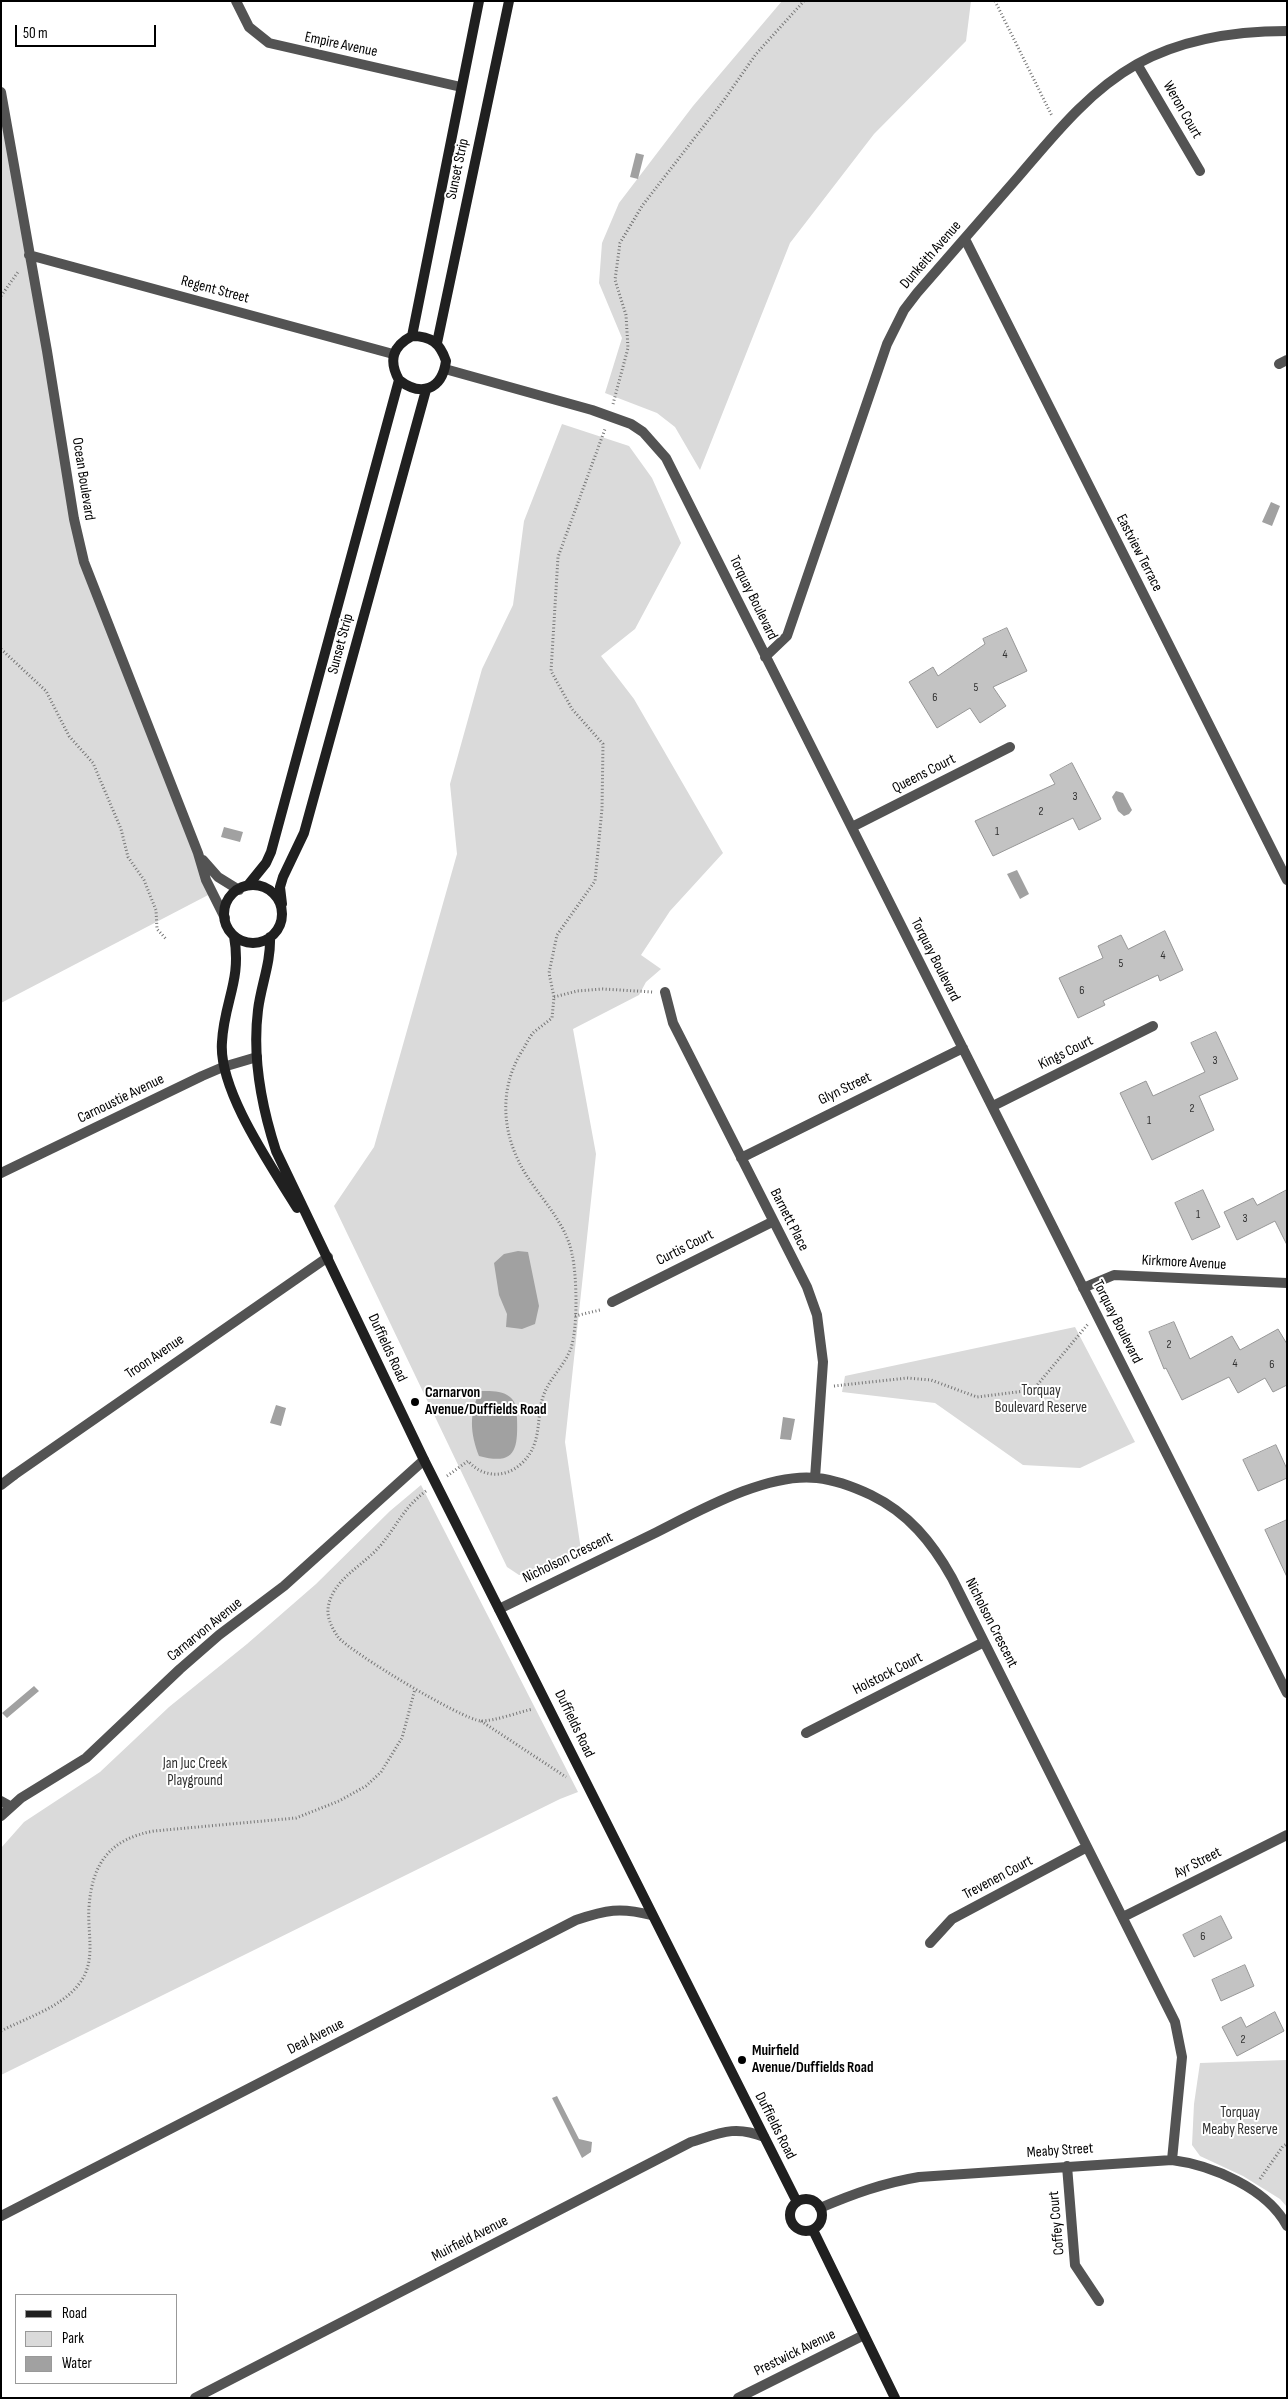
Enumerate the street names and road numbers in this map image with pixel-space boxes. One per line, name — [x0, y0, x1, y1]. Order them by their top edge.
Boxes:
street label: Empire Avenue — [303, 29, 379, 61]
street label: Weron Court — [1158, 78, 1206, 142]
street label: Sunset Strip — [443, 137, 473, 201]
street label: Dunkeith Avenue — [897, 217, 965, 293]
street label: Regent Street — [179, 272, 251, 308]
street label: Ocean Boulevard — [68, 436, 98, 522]
street label: Eastview Terrace — [1112, 511, 1166, 595]
street label: Torquay Boulevard — [725, 553, 781, 643]
street label: Sunset Strip — [324, 612, 358, 676]
street label: Queens Court — [889, 750, 959, 798]
street label: Torquay Boulevard — [906, 915, 964, 1005]
street label: Kings Court — [1036, 1032, 1096, 1074]
street label: Glyn Street — [816, 1069, 874, 1109]
street label: Carnoustie Avenue — [75, 1070, 167, 1128]
street label: Barnett Place — [766, 1186, 812, 1254]
street label: Curtis Court — [653, 1226, 717, 1270]
street label: Kirkmore Avenue — [1141, 1252, 1227, 1274]
street label: Torquay Boulevard — [1088, 1277, 1146, 1367]
street label: Duffields Road — [363, 1311, 411, 1385]
street label: Troon Avenue — [122, 1331, 188, 1383]
street label: Nicholson Crescent — [520, 1528, 616, 1588]
street label: Nicholson Crescent — [961, 1575, 1021, 1671]
street label: Carnarvon Avenue — [164, 1594, 246, 1666]
street label: Holstock Court — [850, 1649, 926, 1699]
street label: Duffields Road — [550, 1687, 598, 1761]
street label: Ayr Street — [1171, 1844, 1225, 1882]
street label: Trevenen Court — [960, 1852, 1036, 1904]
street label: Deal Avenue — [285, 2015, 347, 2059]
street label: Duffields Road — [750, 2089, 800, 2163]
street label: Meaby Street — [1026, 2140, 1094, 2162]
street label: Coffey Court — [1045, 2190, 1069, 2256]
street label: Muirfield Avenue — [429, 2212, 511, 2266]
street label: Prestwick Avenue — [751, 2326, 839, 2380]

